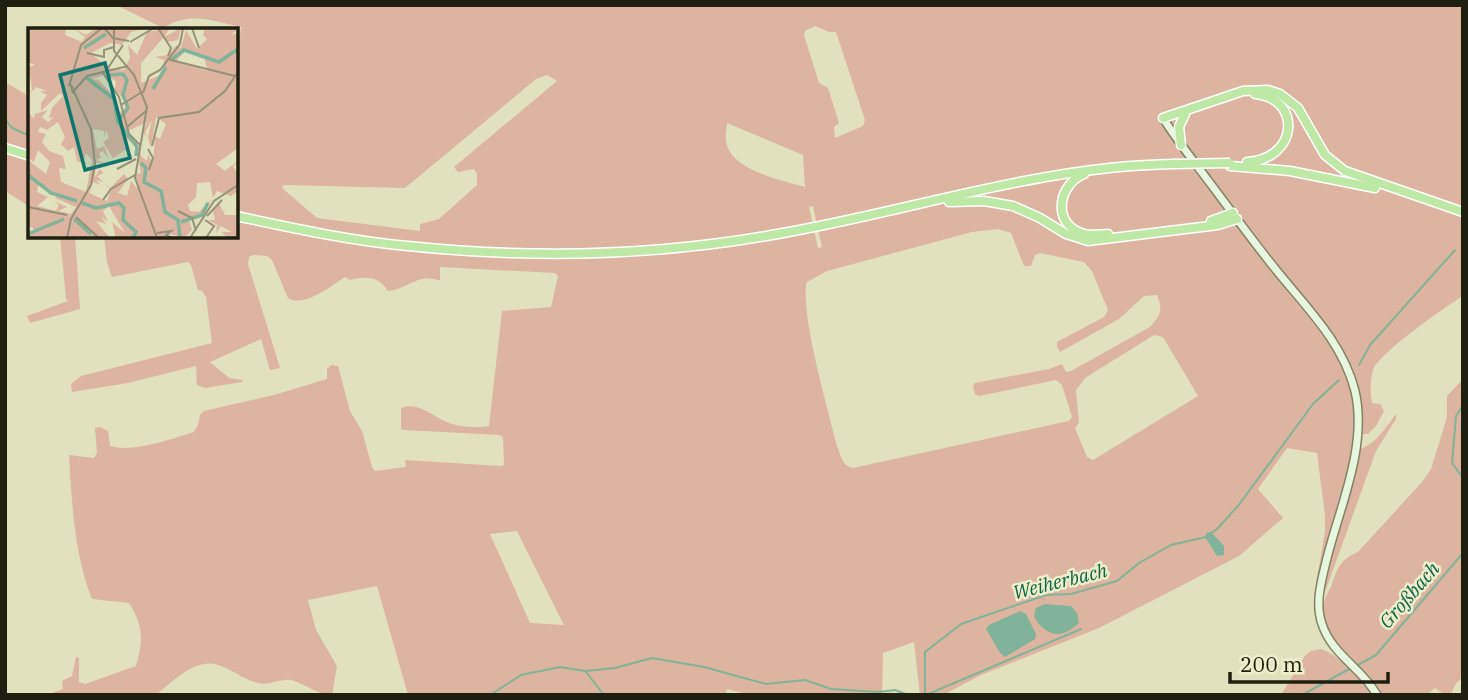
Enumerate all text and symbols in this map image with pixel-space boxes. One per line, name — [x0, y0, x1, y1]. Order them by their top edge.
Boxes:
inset map — [28, 28, 238, 238]
water label: Großbach — [1374, 557, 1445, 633]
water label: Weiherbach — [1010, 558, 1110, 604]
scale bar — [1230, 640, 1388, 684]
text: 200 m — [1240, 650, 1303, 678]

